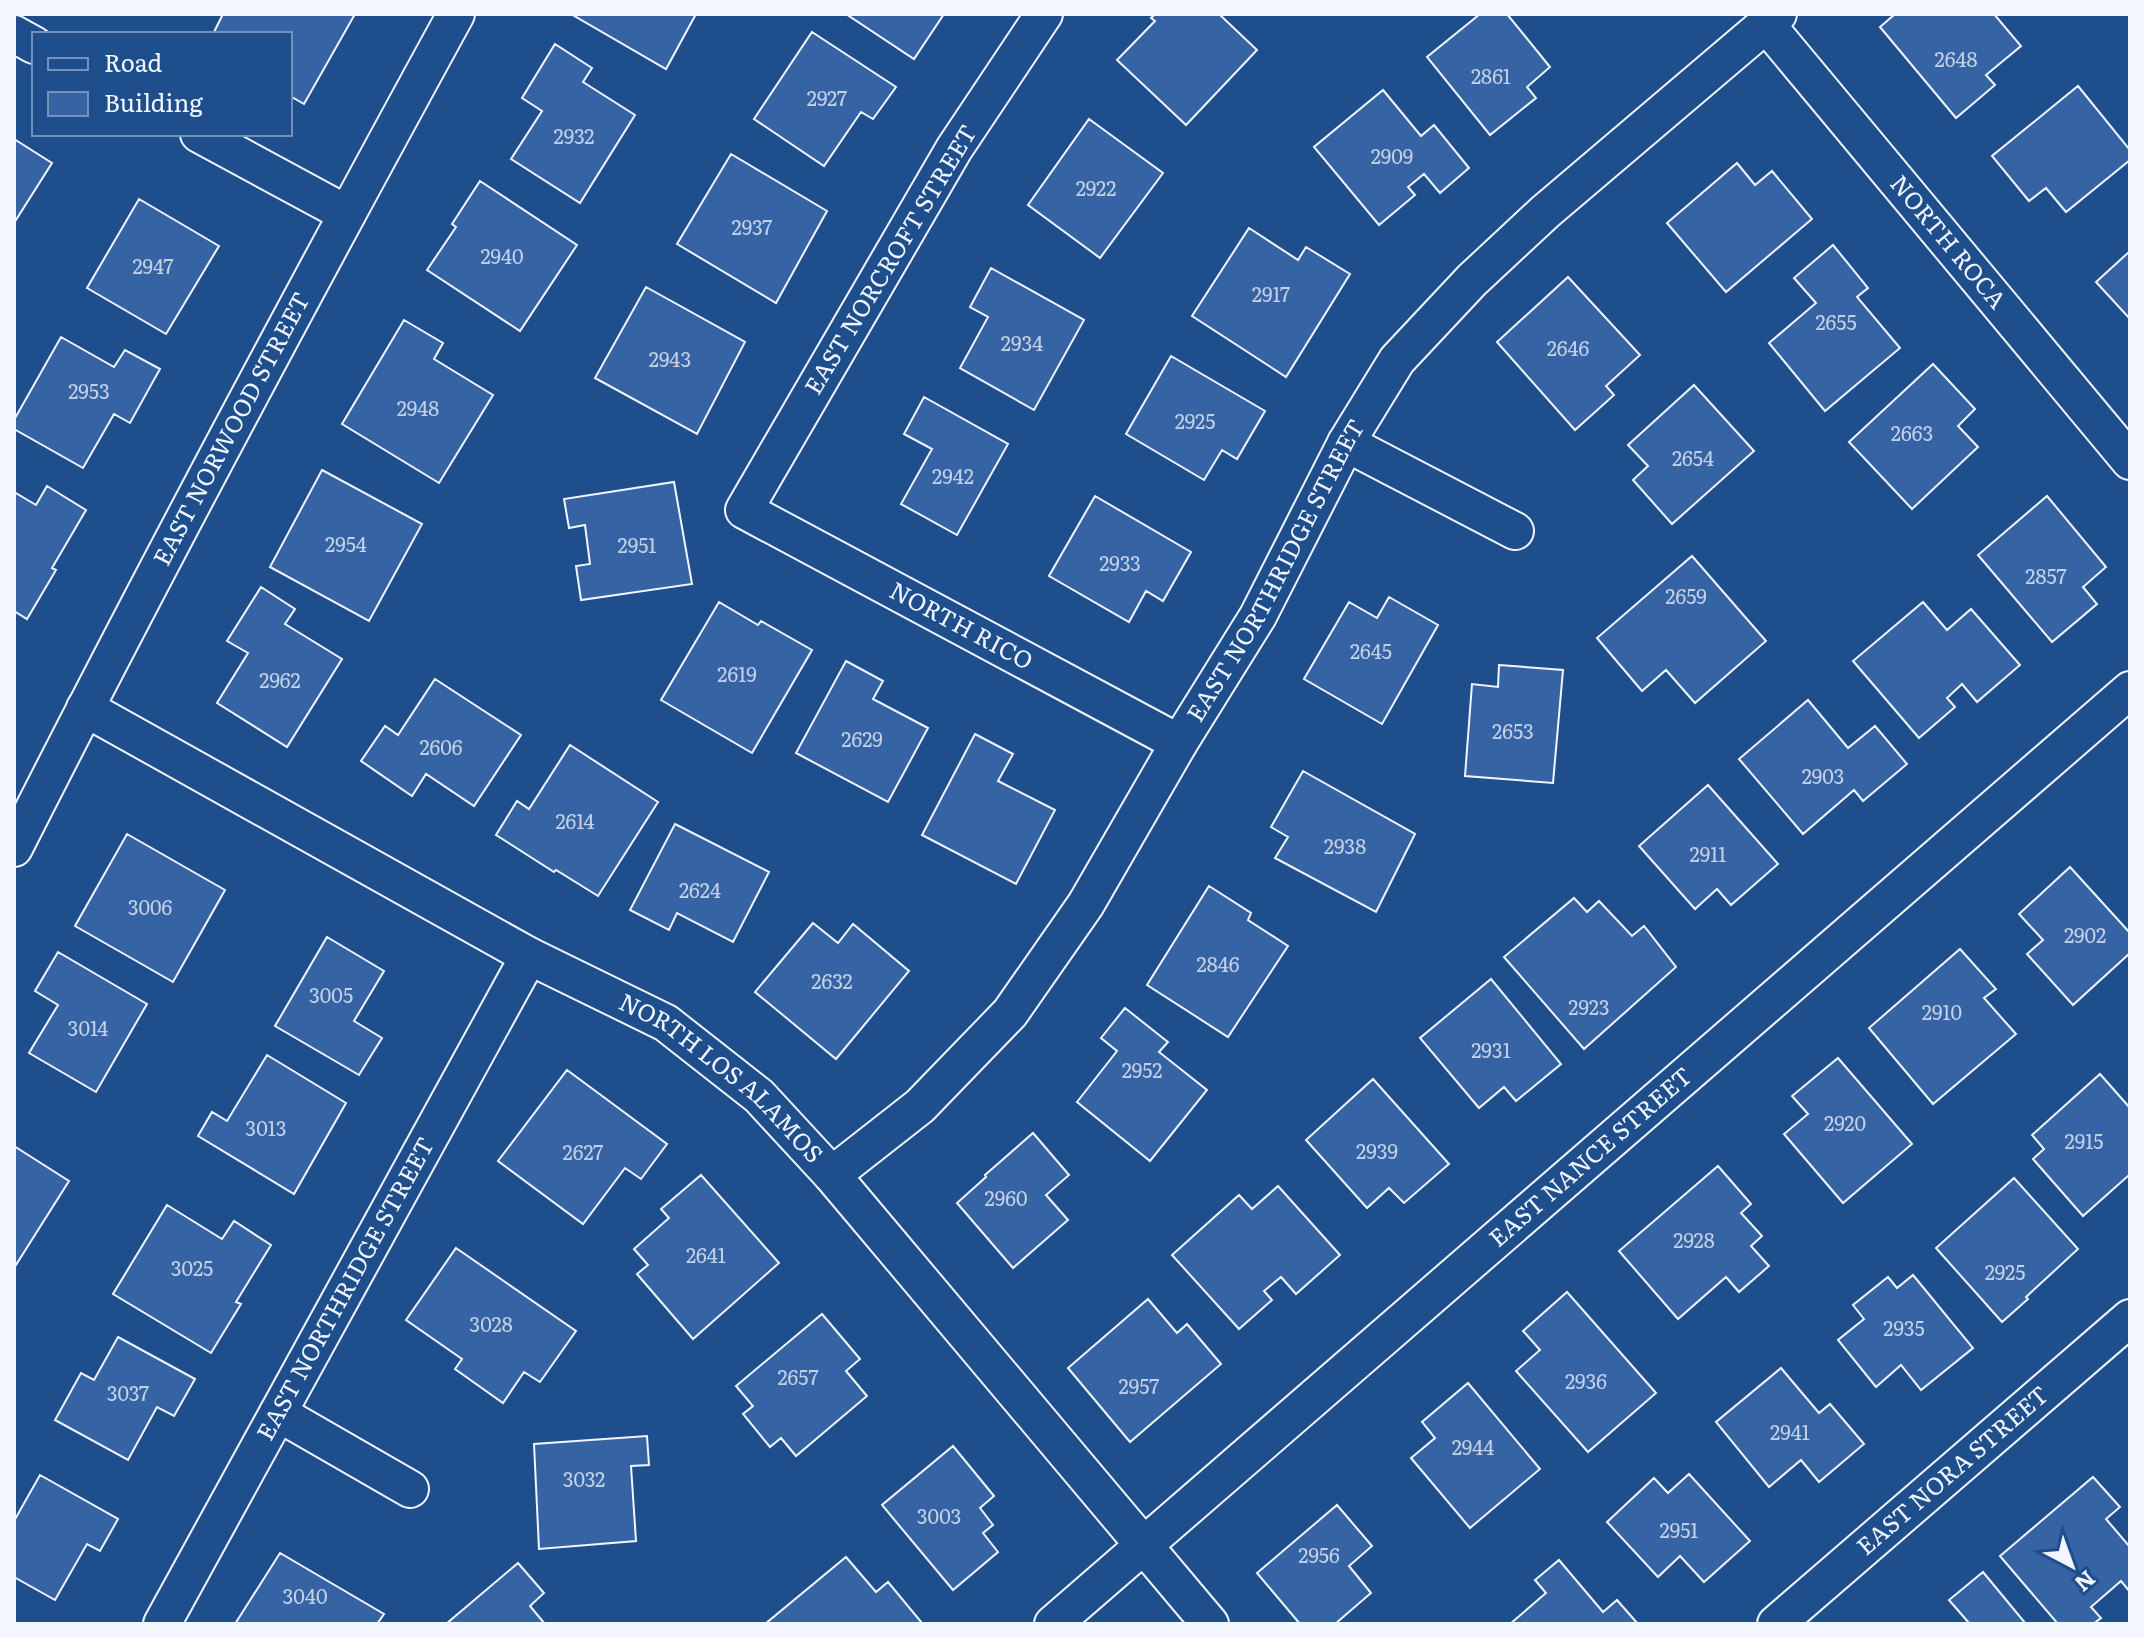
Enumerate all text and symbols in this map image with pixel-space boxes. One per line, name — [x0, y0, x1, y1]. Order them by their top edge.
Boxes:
legend — [32, 32, 292, 136]
house number: 2648 — [1935, 43, 1977, 73]
text: Road — [104, 44, 163, 79]
house number: 2861 — [1471, 60, 1511, 90]
house number: 2927 — [807, 82, 847, 112]
text: Building — [104, 84, 203, 119]
street label: EAST NORCROFT STREET — [794, 117, 984, 400]
house number: 2932 — [554, 120, 594, 150]
house number: 2909 — [1371, 140, 1413, 170]
street label: NORTH ROCA — [1883, 166, 2016, 315]
house number: 2922 — [1076, 172, 1116, 202]
house number: 2937 — [732, 211, 772, 241]
house number: 2940 — [480, 240, 524, 270]
house number: 2947 — [132, 250, 174, 280]
house number: 2917 — [1252, 278, 1290, 308]
street label: EAST NORWOOD STREET — [143, 285, 317, 571]
house number: 2655 — [1815, 306, 1857, 336]
house number: 2934 — [1001, 327, 1043, 357]
house number: 2646 — [1547, 332, 1590, 362]
house number: 2943 — [649, 343, 691, 373]
house number: 2953 — [68, 375, 110, 405]
house number: 2948 — [397, 392, 439, 422]
house number: 2925 — [1175, 405, 1215, 435]
street label: EAST NORTHRIDGE STREET — [1176, 411, 1372, 728]
house number: 2663 — [1891, 417, 1933, 447]
house number: 2654 — [1672, 442, 1714, 472]
house number: 2942 — [932, 460, 974, 490]
house number: 2954 — [325, 528, 367, 558]
house number: 2951 — [618, 529, 656, 559]
house number: 2933 — [1099, 547, 1141, 577]
house number: 2857 — [2025, 560, 2067, 590]
street label: NORTH RICO — [884, 571, 1040, 677]
house number: 2659 — [1665, 580, 1707, 610]
house number: 2645 — [1350, 635, 1392, 665]
house number: 2619 — [717, 658, 757, 688]
house number: 2962 — [259, 664, 301, 694]
house number: 2653 — [1492, 715, 1534, 745]
house number: 2629 — [841, 723, 883, 753]
house number: 2606 — [419, 731, 463, 761]
house number: 2903 — [1802, 760, 1844, 790]
house number: 2614 — [555, 805, 595, 835]
house number: 2938 — [1324, 830, 1366, 860]
house number: 2911 — [1690, 838, 1726, 868]
house number: 2624 — [679, 874, 721, 904]
house number: 3006 — [128, 891, 173, 921]
house number: 2902 — [2064, 919, 2106, 949]
house number: 2846 — [1197, 948, 1240, 978]
house number: 2632 — [811, 965, 853, 995]
house number: 3005 — [309, 979, 353, 1009]
street label: NORTH LOS ALAMOS — [614, 983, 832, 1170]
house number: 2923 — [1568, 991, 1610, 1021]
house number: 2910 — [1922, 996, 1962, 1026]
house number: 3014 — [68, 1012, 108, 1042]
house number: 2931 — [1471, 1034, 1511, 1064]
house number: 2952 — [1122, 1054, 1162, 1084]
street label: EAST NANCE STREET — [1480, 1058, 1699, 1254]
house number: 2920 — [1824, 1107, 1866, 1137]
house number: 3013 — [245, 1112, 287, 1142]
house number: 2915 — [2065, 1125, 2103, 1155]
street label: EAST NORTHRIDGE STREET — [246, 1130, 441, 1446]
house number: 2939 — [1356, 1135, 1398, 1165]
house number: 2627 — [563, 1136, 603, 1166]
house number: 2960 — [985, 1182, 1027, 1212]
house number: 2928 — [1673, 1224, 1715, 1254]
house number: 2641 — [686, 1239, 726, 1269]
house number: 3025 — [171, 1252, 213, 1282]
house number: 2925 — [1985, 1256, 2025, 1286]
house number: 3028 — [469, 1308, 513, 1338]
house number: 2935 — [1883, 1312, 1925, 1342]
house number: 2657 — [777, 1361, 819, 1391]
house number: 2936 — [1565, 1365, 1607, 1395]
house number: 2957 — [1119, 1370, 1159, 1400]
street label: EAST NORA STREET — [1848, 1376, 2055, 1562]
house number: 3037 — [107, 1377, 149, 1407]
house number: 2941 — [1770, 1416, 1810, 1446]
house number: 2944 — [1452, 1431, 1494, 1461]
house number: 3032 — [563, 1463, 605, 1493]
house number: 3003 — [917, 1500, 961, 1530]
house number: 2951 — [1660, 1514, 1698, 1544]
north arrow — [2032, 1526, 2112, 1606]
house number: 2956 — [1298, 1539, 1340, 1569]
text: N — [2068, 1564, 2104, 1601]
house number: 3040 — [283, 1580, 327, 1610]

